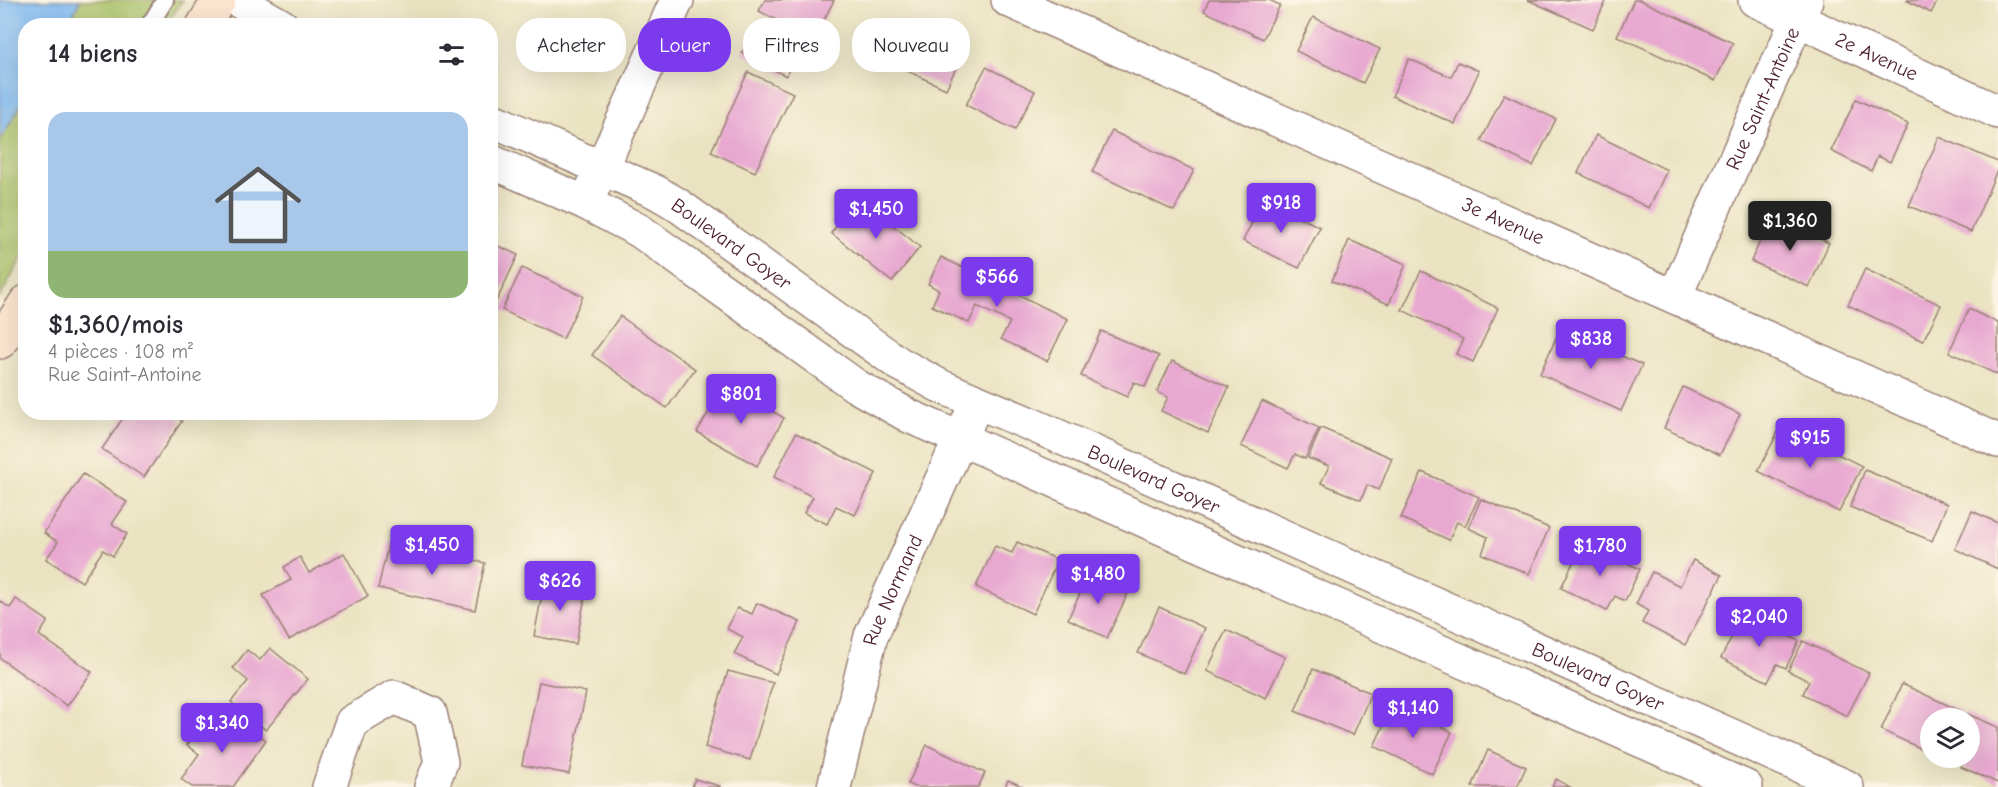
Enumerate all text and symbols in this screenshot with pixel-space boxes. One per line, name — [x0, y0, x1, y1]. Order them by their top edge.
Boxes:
chip: Acheter — [516, 18, 626, 72]
chip: Louer — [638, 18, 731, 72]
chip: Filtres — [743, 18, 840, 72]
chip: Nouveau — [852, 18, 970, 72]
street label: Rue Saint-Antoine — [1721, 24, 1805, 174]
street label: 2e Avenue — [1832, 28, 1921, 85]
icon: filters — [435, 38, 468, 71]
text: 14 biens — [48, 39, 137, 69]
icon: home — [204, 151, 312, 259]
pin: $918 — [1245, 183, 1317, 234]
pin: $1,450 — [827, 189, 925, 240]
text: $918 — [1261, 191, 1301, 214]
street label: Boulevard Goyer — [667, 193, 796, 295]
street label: 3e Avenue — [1458, 193, 1548, 249]
text: $1,450 — [848, 197, 904, 220]
pin: $1,360 — [1741, 201, 1839, 252]
text: $1,360 — [1762, 209, 1818, 232]
pin: $566 — [961, 257, 1033, 308]
text: $566 — [975, 265, 1019, 288]
text: $1,360/mois — [48, 310, 183, 340]
pin: $838 — [1555, 319, 1627, 370]
text: $838 — [1570, 327, 1612, 350]
text: 4 pièces · 108 m² — [48, 340, 193, 363]
text: Rue Saint-Antoine — [48, 363, 202, 386]
pin: $801 — [705, 374, 777, 425]
text: $801 — [720, 382, 762, 405]
pin: $915 — [1774, 418, 1846, 469]
text: $915 — [1790, 426, 1830, 449]
street label: Boulevard Goyer — [1084, 440, 1223, 519]
pin: $1,450 — [383, 525, 481, 576]
pin: $1,780 — [1551, 526, 1649, 577]
street label: Rue Normand — [858, 531, 927, 648]
text: $1,450 — [404, 533, 460, 556]
text: $1,780 — [1573, 534, 1627, 557]
pin: $1,480 — [1049, 554, 1147, 605]
pin: $626 — [524, 561, 596, 612]
text: $1,480 — [1071, 562, 1125, 585]
text: $626 — [539, 569, 581, 592]
pin: $2,040 — [1710, 597, 1808, 648]
text: $2,040 — [1730, 605, 1788, 628]
street label: Boulevard Goyer — [1528, 637, 1668, 716]
pin: $1,140 — [1364, 688, 1462, 739]
text: $1,140 — [1387, 696, 1439, 719]
pin: $1,340 — [173, 703, 271, 754]
map controls — [1920, 708, 1980, 768]
button: layers — [1920, 708, 1980, 768]
text: $1,340 — [195, 711, 249, 734]

